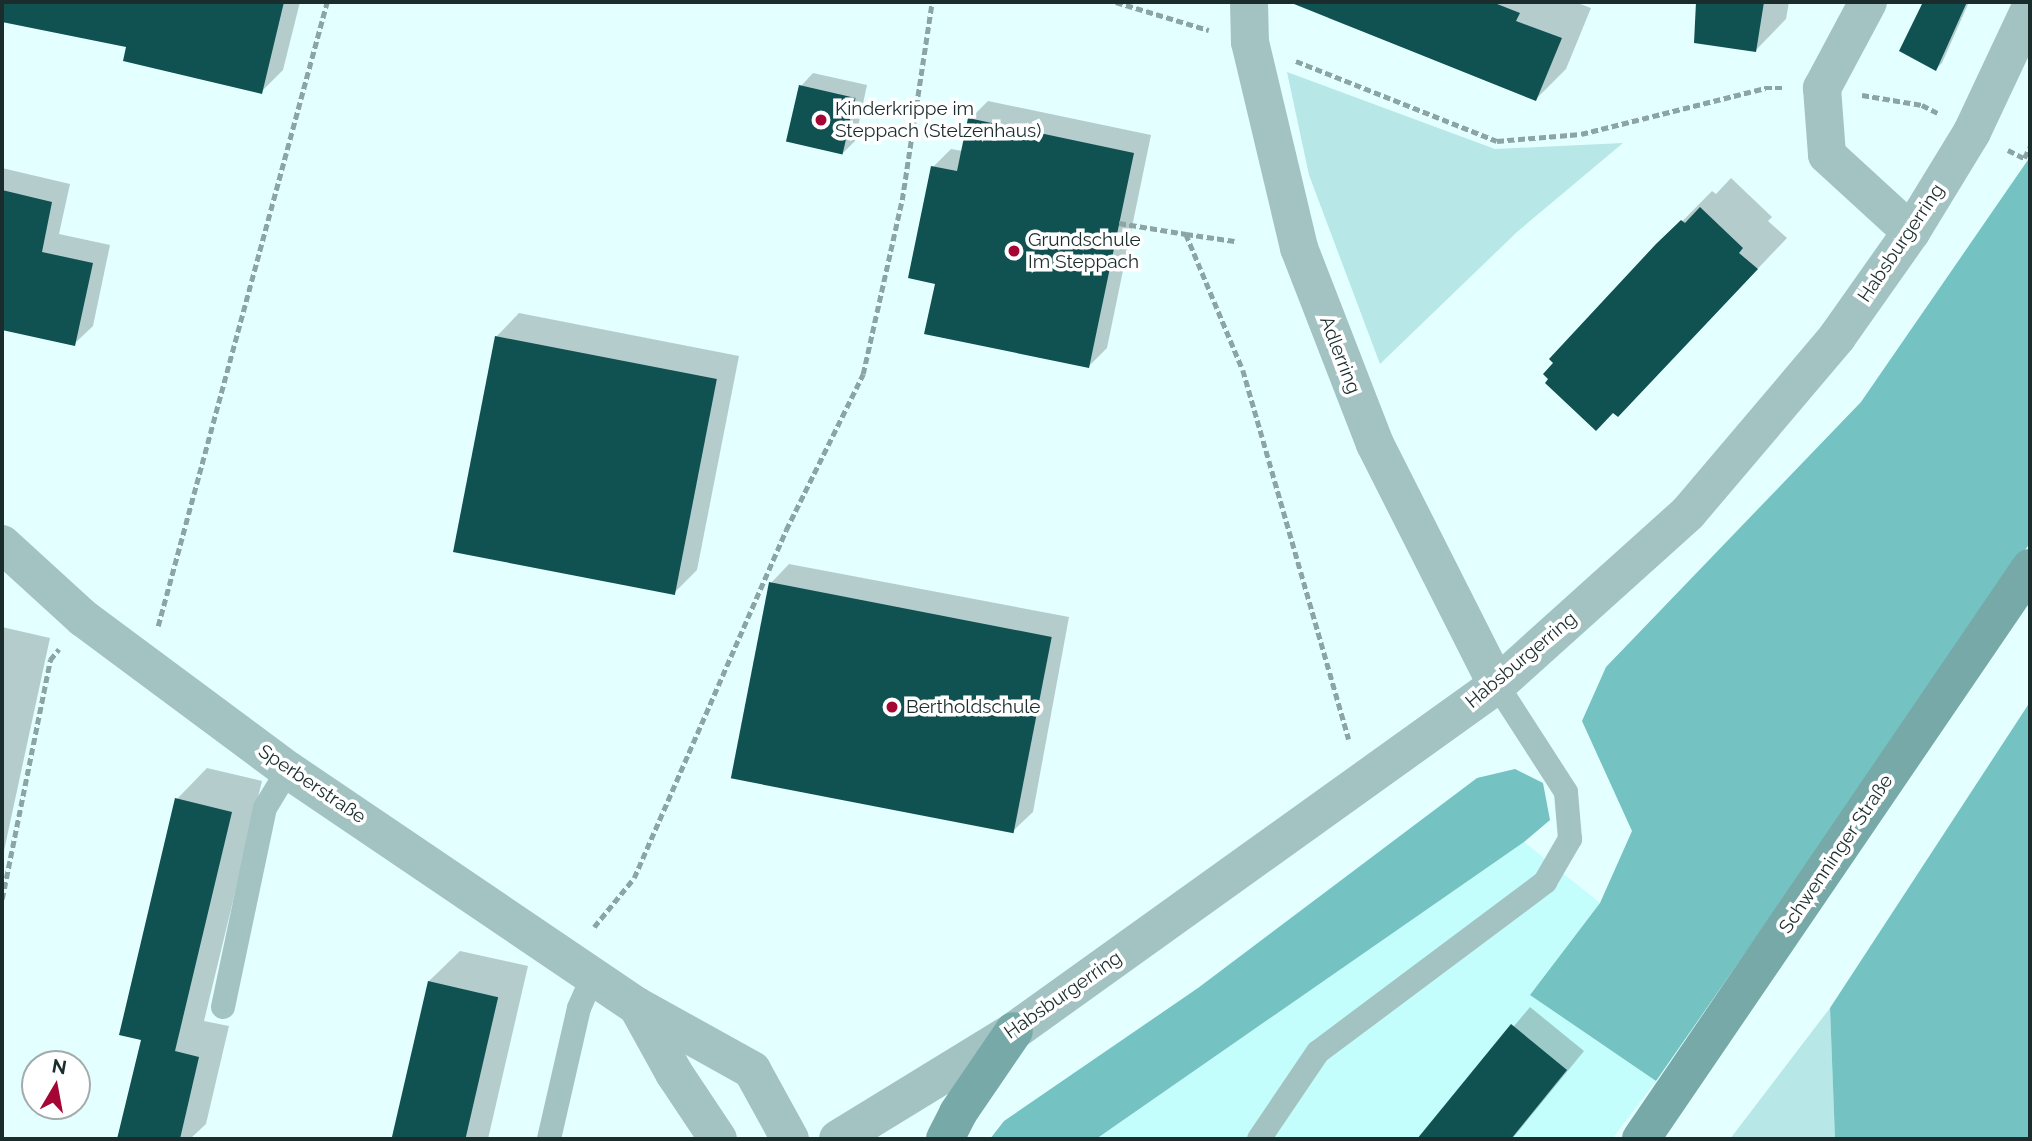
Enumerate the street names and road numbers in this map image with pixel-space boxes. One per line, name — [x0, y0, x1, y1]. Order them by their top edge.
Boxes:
street label: Habsburgerring — [1853, 180, 1949, 306]
street label: Adlerring — [1315, 313, 1365, 397]
street label: Habsburgerring — [1461, 607, 1581, 713]
street label: Sperberstraße — [254, 740, 370, 828]
street label: Schwenninger Straße — [1774, 770, 1898, 938]
street label: Habsburgerring — [1000, 946, 1126, 1044]

